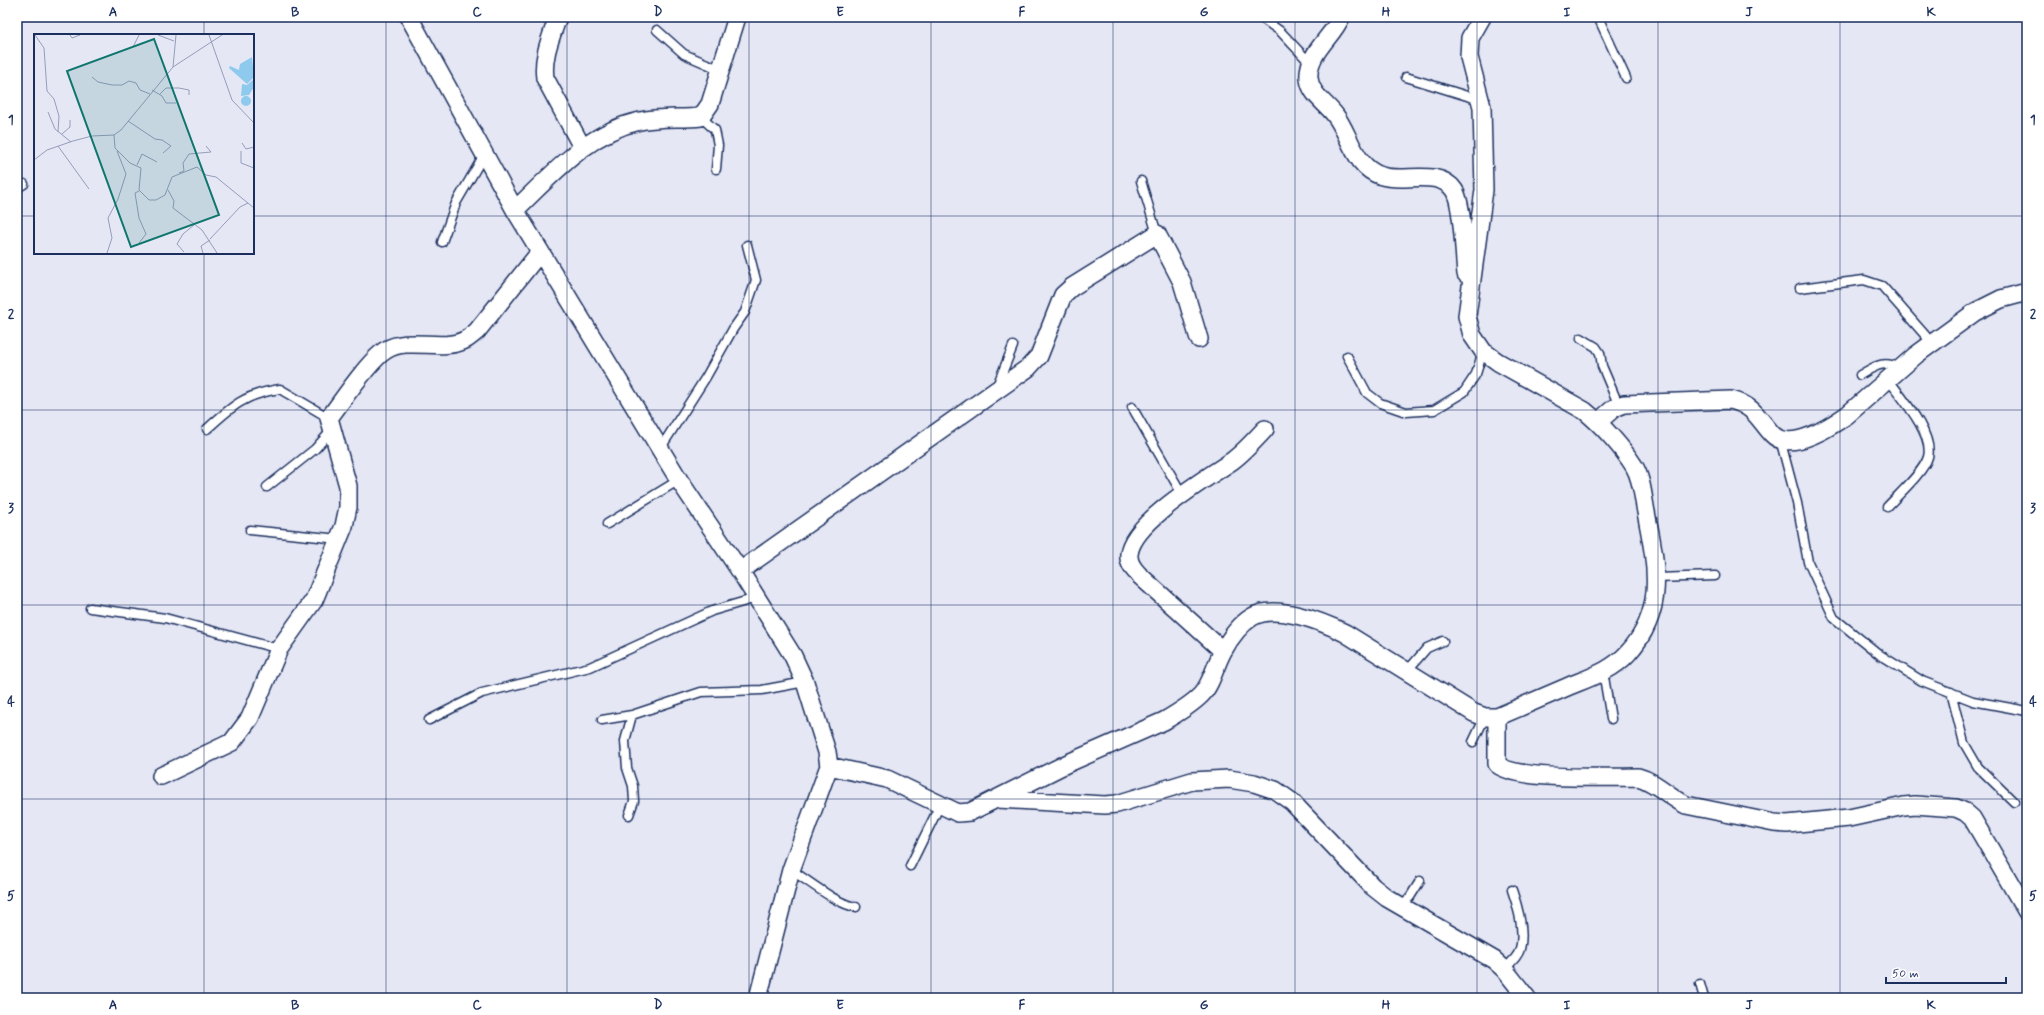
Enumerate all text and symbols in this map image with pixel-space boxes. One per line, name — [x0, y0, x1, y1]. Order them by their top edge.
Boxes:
text: A — [109, 4, 117, 21]
text: B — [291, 4, 300, 21]
text: C — [472, 4, 482, 21]
text: D — [654, 4, 663, 21]
text: E — [836, 4, 844, 21]
text: F — [1019, 4, 1026, 21]
text: G — [1200, 4, 1209, 21]
text: H — [1382, 4, 1391, 21]
text: I — [1564, 4, 1571, 21]
text: J — [1745, 4, 1753, 21]
text: K — [1926, 4, 1936, 21]
inset map — [34, 34, 254, 254]
text: 1 — [8, 112, 14, 129]
text: 1 — [2030, 112, 2036, 129]
text: 2 — [8, 306, 15, 323]
text: 2 — [2030, 306, 2037, 323]
text: 3 — [8, 500, 14, 517]
text: 3 — [2030, 500, 2036, 517]
text: 4 — [7, 694, 15, 711]
text: 4 — [2029, 694, 2037, 711]
text: 5 — [7, 888, 15, 905]
text: 5 — [2029, 888, 2037, 905]
scale bar — [1886, 959, 2006, 985]
text: 50 m — [1892, 966, 1919, 982]
text: A — [109, 997, 117, 1014]
text: B — [291, 997, 300, 1014]
text: C — [472, 997, 482, 1014]
text: D — [654, 997, 663, 1014]
text: E — [836, 997, 844, 1014]
text: F — [1019, 997, 1026, 1014]
text: G — [1200, 997, 1209, 1014]
text: H — [1382, 997, 1391, 1014]
text: I — [1564, 997, 1571, 1014]
text: J — [1745, 997, 1753, 1014]
text: K — [1926, 997, 1936, 1014]

